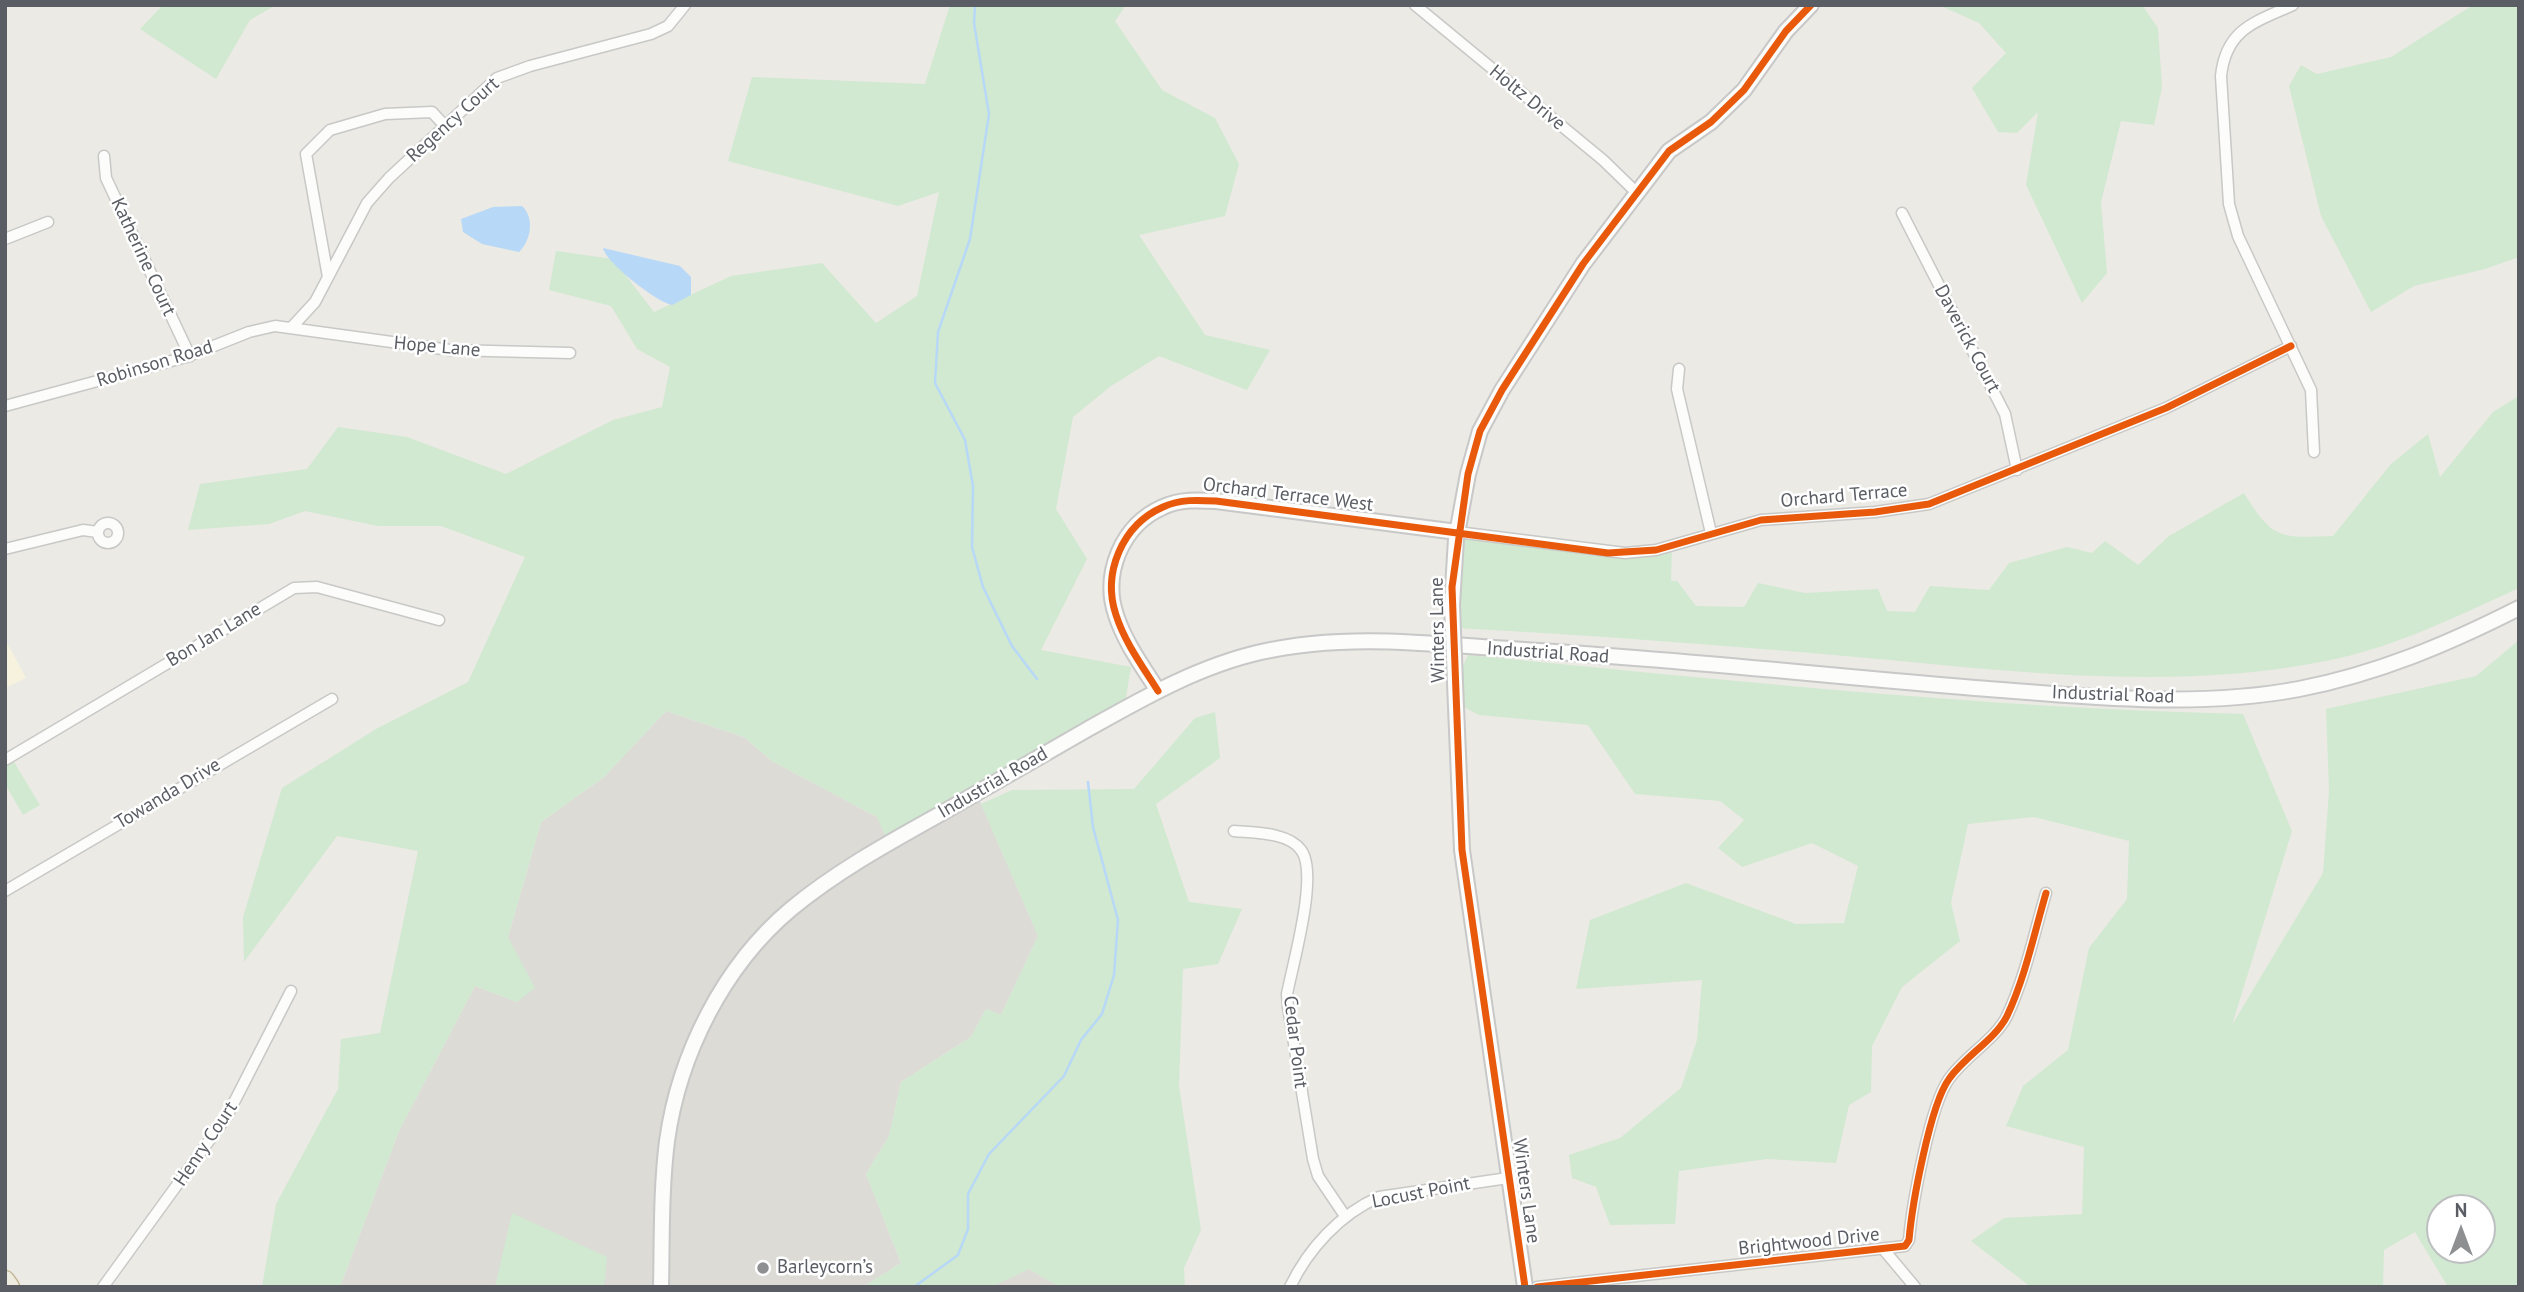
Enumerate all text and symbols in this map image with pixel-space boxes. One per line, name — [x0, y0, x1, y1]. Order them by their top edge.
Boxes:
street label: Holtz Drive — [1484, 60, 1570, 136]
street label: Regency Court — [402, 73, 504, 167]
street label: Katherine Court — [106, 194, 180, 320]
street label: Daverick Court — [1929, 281, 2005, 397]
street label: Hope Lane — [393, 332, 481, 362]
street label: Robinson Road — [94, 336, 216, 392]
street label: Orchard Terrace West — [1201, 473, 1375, 517]
street label: Orchard Terrace — [1780, 479, 1908, 513]
street label: Winters Lane — [1426, 577, 1450, 683]
street label: Bon Jan Lane — [163, 598, 265, 672]
street label: Industrial Road — [1486, 637, 1610, 669]
street label: Industrial Road — [2051, 681, 2175, 709]
street label: Industrial Road — [934, 742, 1052, 824]
street label: Towanda Drive — [111, 754, 225, 834]
street label: Cedar Point — [1278, 994, 1312, 1090]
street label: Henry Court — [169, 1097, 243, 1191]
street label: Winters Lane — [1507, 1137, 1545, 1245]
street label: Locust Point — [1370, 1172, 1472, 1214]
north arrow — [2426, 1194, 2496, 1264]
text: N — [2455, 1198, 2467, 1222]
street label: Brightwood Drive — [1737, 1223, 1881, 1261]
place label: Barleycorn’s — [777, 1257, 873, 1279]
marker: Barleycorn’s — [755, 1260, 771, 1276]

